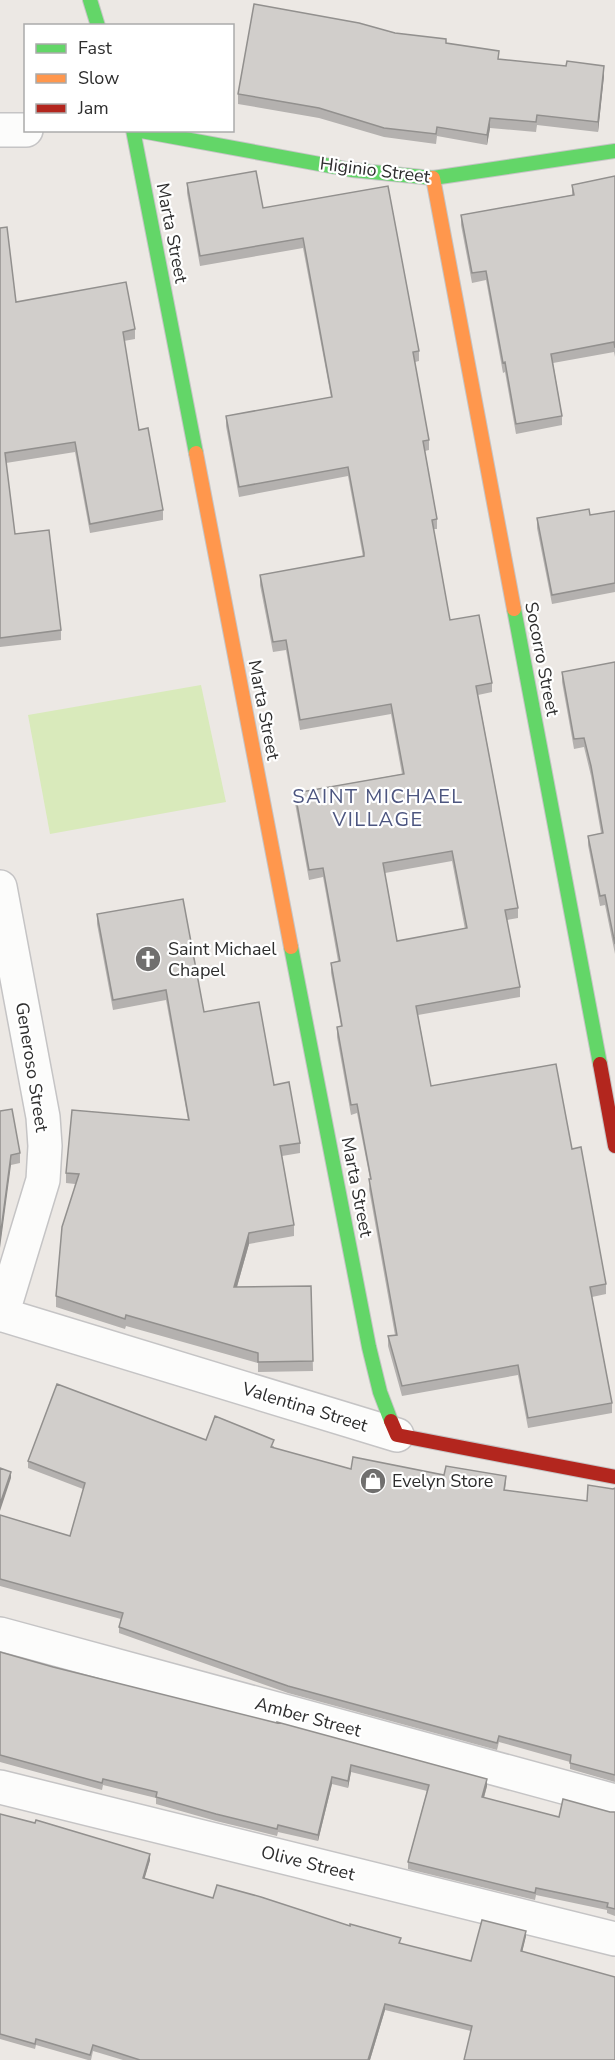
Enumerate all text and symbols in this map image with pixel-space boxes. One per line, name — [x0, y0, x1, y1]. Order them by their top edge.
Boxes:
legend — [24, 24, 234, 132]
text: Fast — [78, 36, 113, 60]
text: Slow — [78, 66, 119, 90]
text: Jam — [77, 96, 109, 120]
street label: Higinio Street — [319, 151, 432, 189]
street label: Marta Street — [151, 181, 194, 286]
street label: Socorro Street — [519, 600, 565, 719]
street label: Marta Street — [243, 658, 286, 763]
district label: SAINT MICHAEL VILLAGE — [292, 783, 464, 833]
place label: Saint Michael Chapel — [168, 937, 277, 982]
church icon: Saint Michael Chapel — [133, 944, 163, 974]
street label: Generoso Street — [10, 1000, 54, 1134]
street label: Marta Street — [336, 1135, 379, 1240]
street label: Valentina Street — [238, 1376, 371, 1438]
shop icon: Evelyn Store — [358, 1466, 388, 1496]
place label: Evelyn Store — [392, 1469, 493, 1493]
street label: Amber Street — [252, 1691, 364, 1743]
street label: Olive Street — [259, 1840, 358, 1886]

